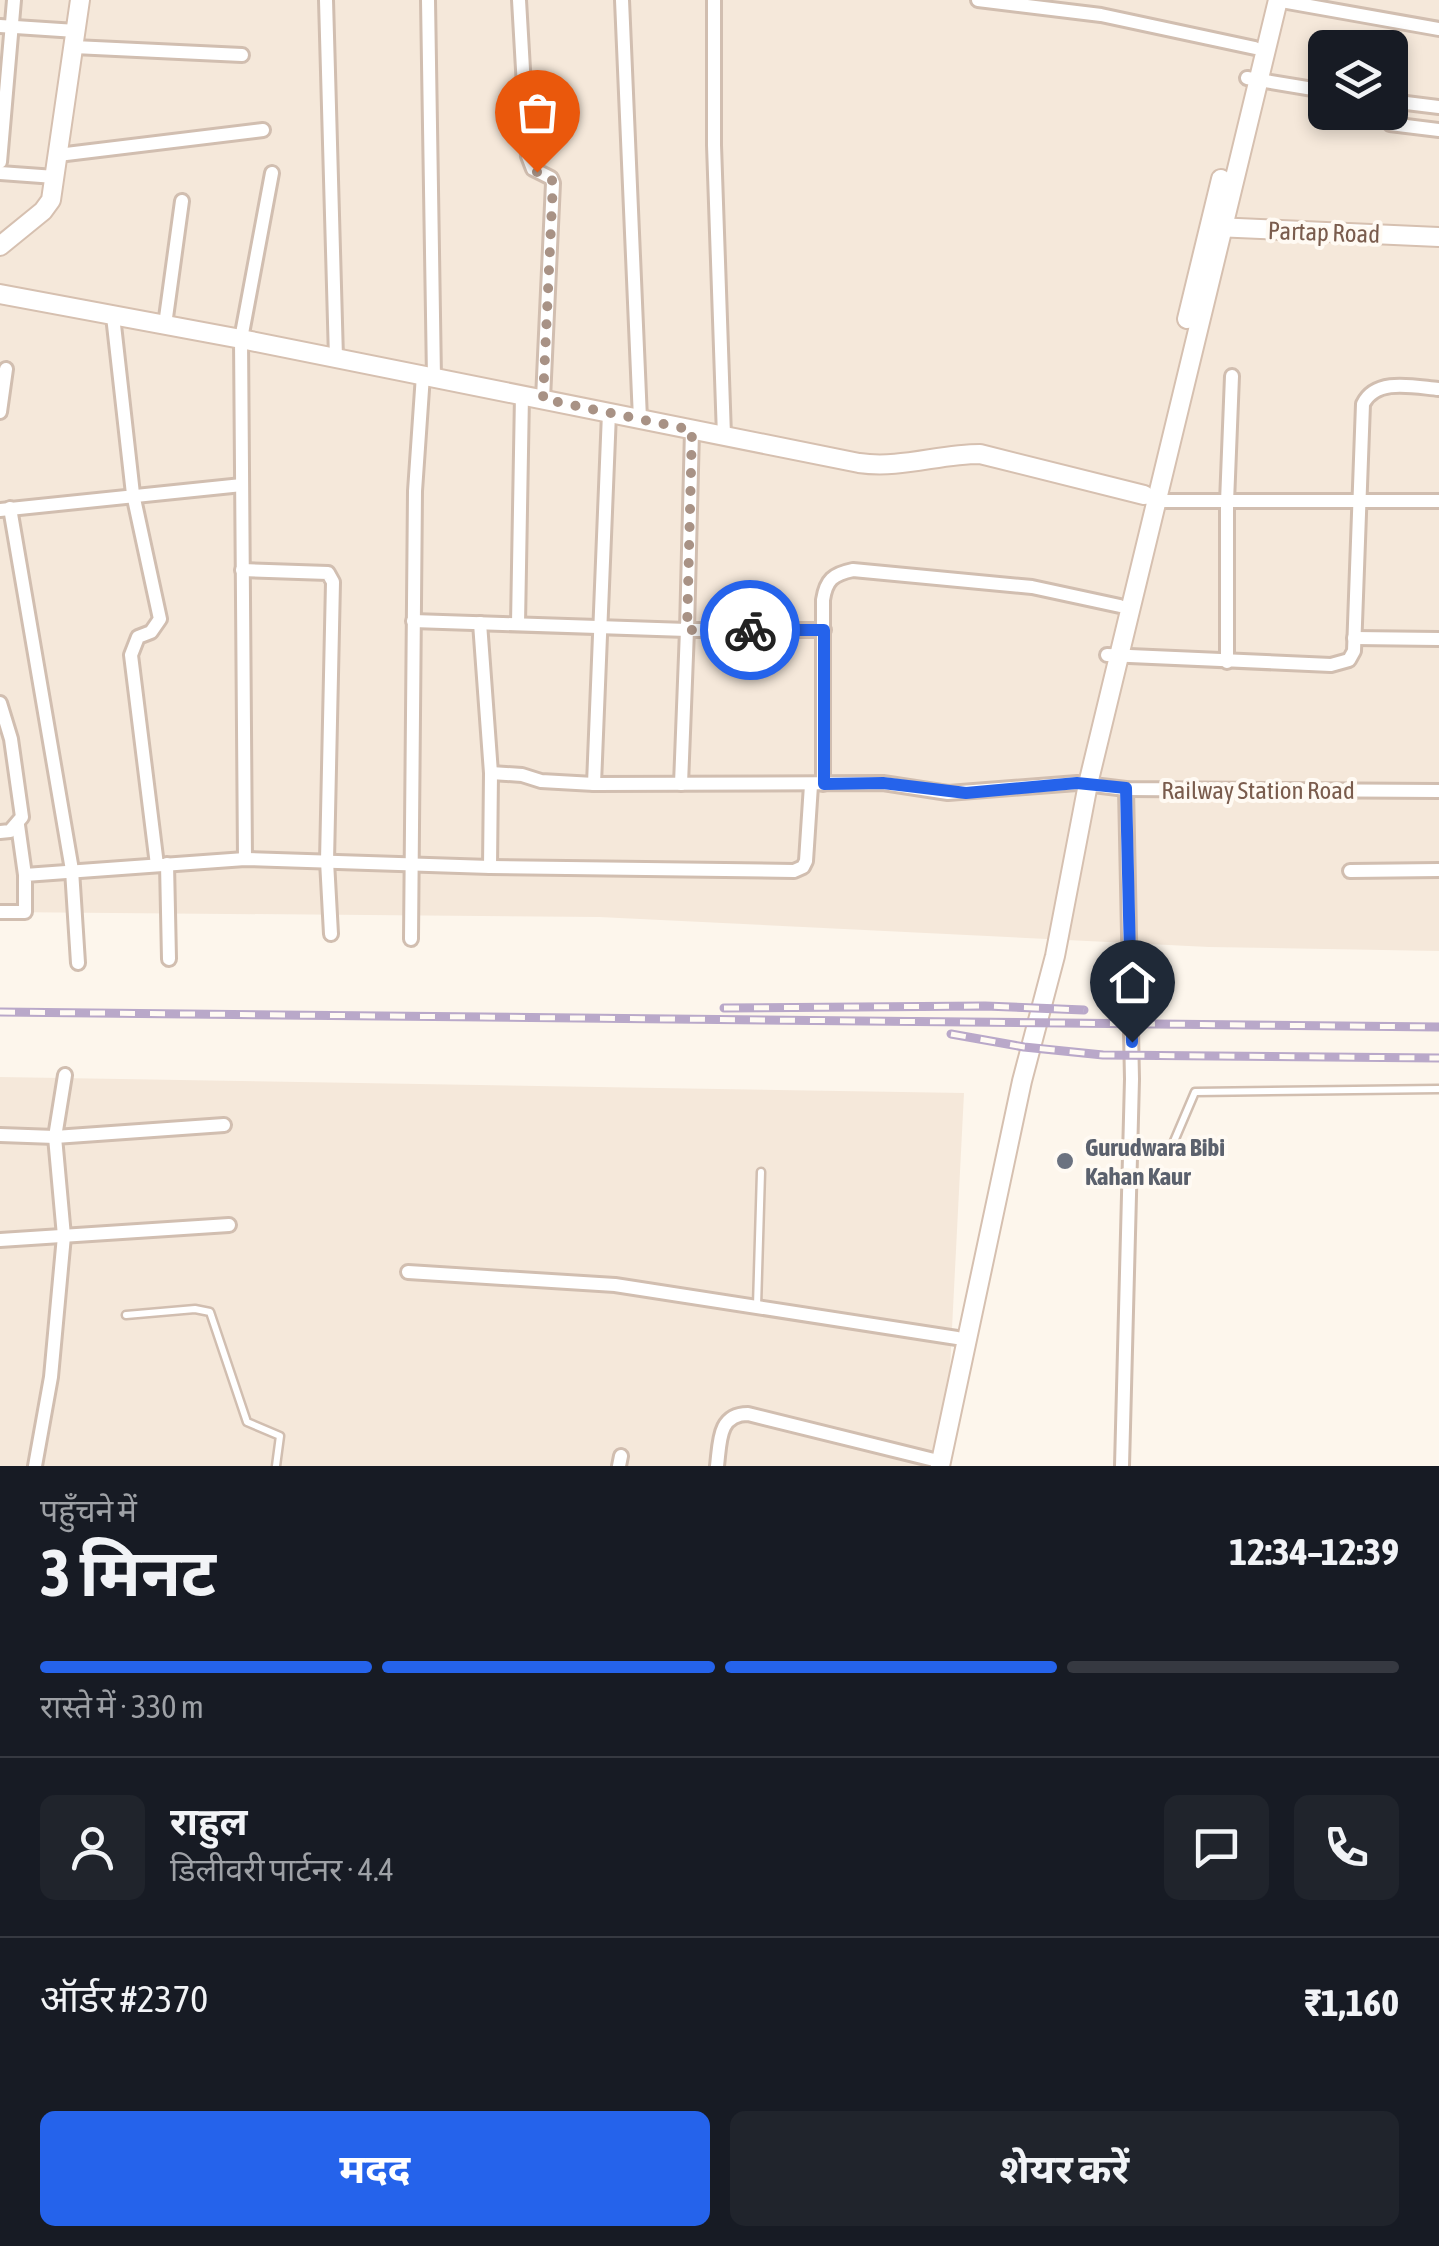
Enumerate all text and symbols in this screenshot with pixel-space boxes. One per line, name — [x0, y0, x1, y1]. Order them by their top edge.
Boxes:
map controls — [1308, 30, 1408, 130]
button: layers — [1308, 30, 1408, 130]
pin — [495, 70, 580, 173]
icon: bag — [510, 85, 565, 140]
street label: Partap Road — [1267, 216, 1381, 248]
courier — [700, 580, 800, 680]
icon: bike — [723, 603, 778, 658]
street label: Railway Station Road — [1161, 776, 1355, 804]
pin — [1090, 940, 1175, 1043]
icon: home — [1105, 955, 1160, 1010]
place label: Gurudwara Bibi Kahan Kaur — [1085, 1133, 1225, 1190]
marker: Gurudwara Bibi Kahan Kaur — [1054, 1150, 1076, 1172]
text: पहुँचने में — [40, 1492, 137, 1529]
text: 12:34–12:39 — [1229, 1530, 1399, 1573]
text: 3 मिनट — [40, 1535, 216, 1610]
text: रास्ते में · 330 m — [40, 1688, 204, 1725]
button: person — [40, 1795, 145, 1900]
button: chat — [1164, 1795, 1269, 1900]
button: phone — [1294, 1795, 1399, 1900]
text: राहुल — [170, 1800, 247, 1843]
text: डिलीवरी पार्टनर · 4.4 — [170, 1851, 394, 1888]
text: ऑर्डर #2370 — [40, 1977, 208, 2020]
text: ₹1,160 — [1304, 1981, 1399, 2024]
button: मदद — [40, 2111, 710, 2226]
button: शेयर करें — [730, 2111, 1399, 2226]

